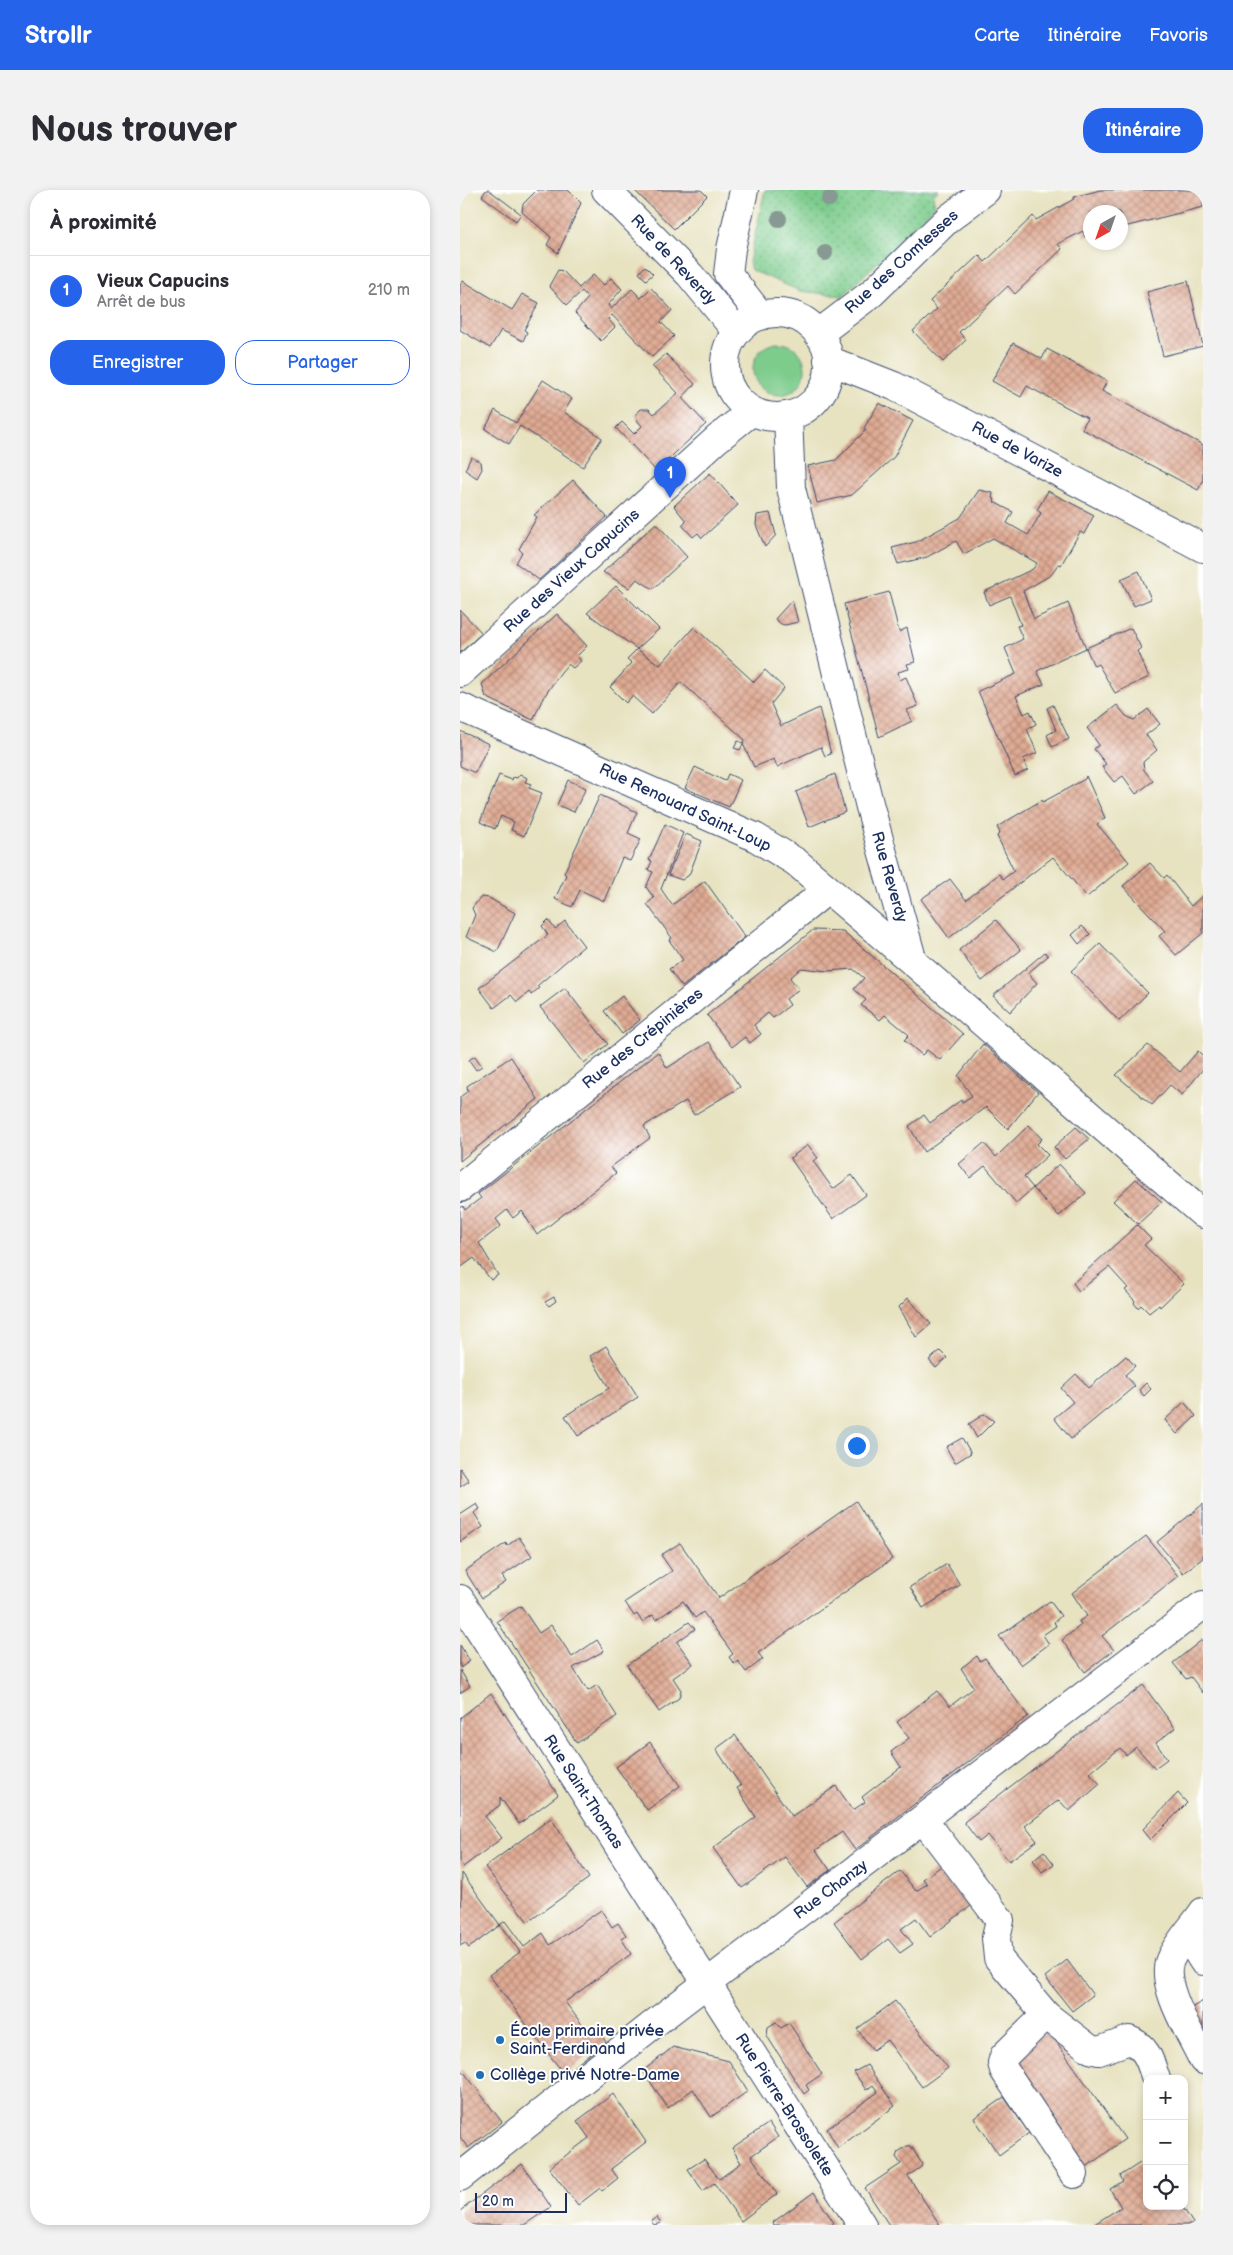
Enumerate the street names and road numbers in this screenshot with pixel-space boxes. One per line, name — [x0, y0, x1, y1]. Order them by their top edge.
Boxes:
street label: Rue des Comtesses — [841, 206, 963, 318]
street label: Rue de Reverdy — [626, 211, 720, 310]
street label: Rue de Varize — [968, 418, 1066, 482]
street label: Rue des Vieux Capucins — [500, 505, 644, 637]
street label: Rue Renouard Saint-Loup — [596, 760, 774, 856]
street label: Rue Reverdy — [867, 829, 911, 925]
street label: Rue des Crépinières — [579, 984, 707, 1094]
street label: Rue Saint-Thomas — [539, 1731, 627, 1853]
street label: Rue Chanzy — [790, 1856, 872, 1924]
street label: Rue Pierre-Brossolette — [731, 2030, 837, 2180]

